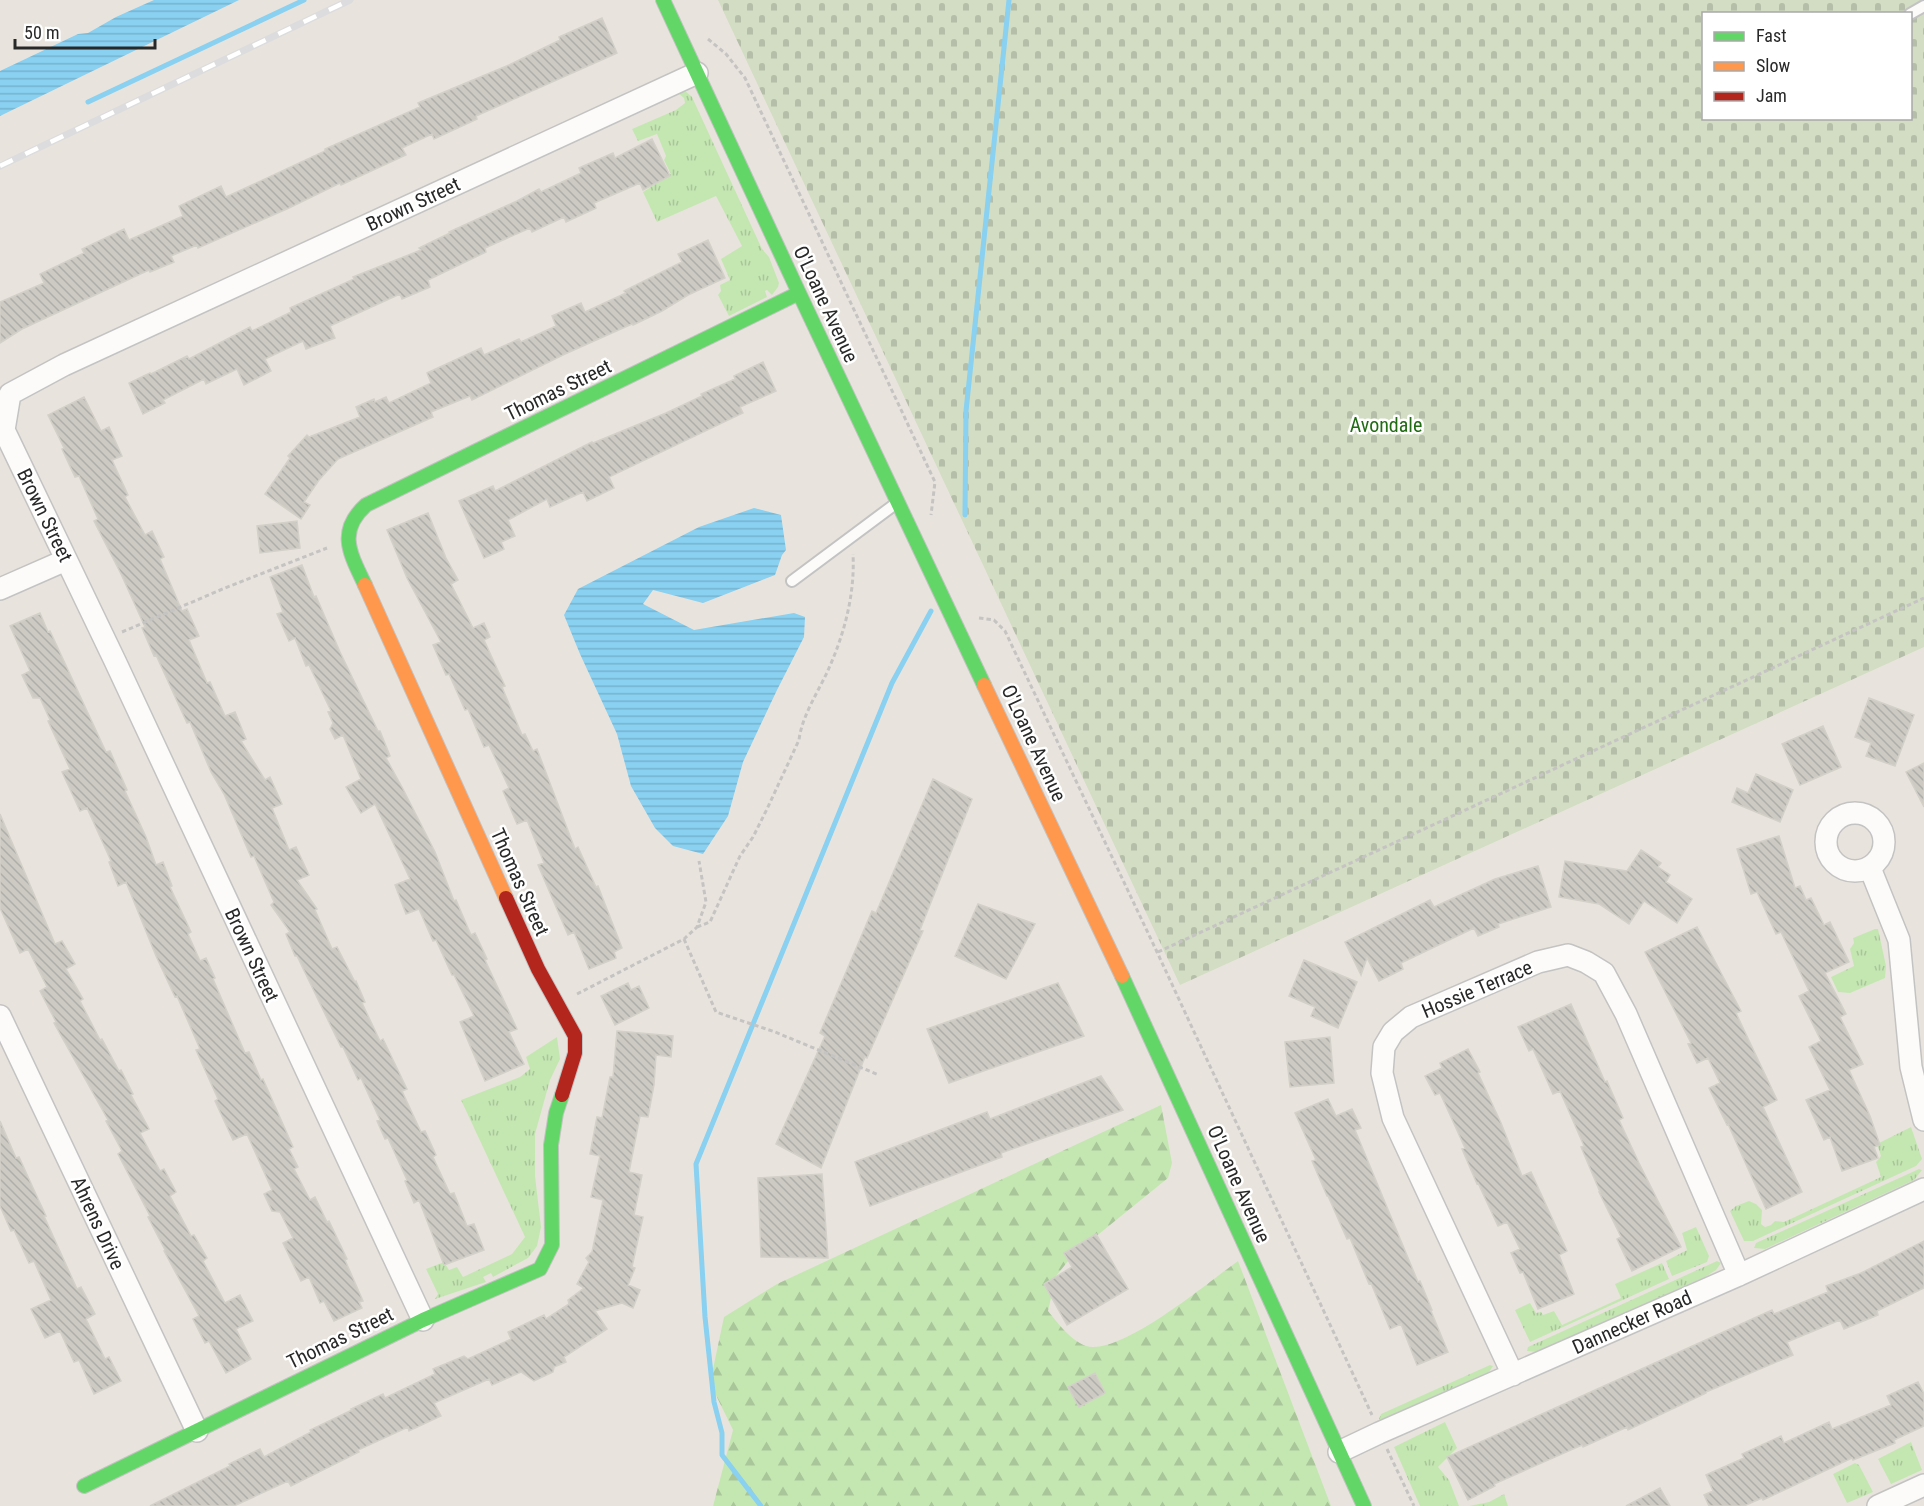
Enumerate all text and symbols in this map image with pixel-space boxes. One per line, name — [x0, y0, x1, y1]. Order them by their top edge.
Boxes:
scale bar — [15, 12, 154, 50]
legend — [1702, 12, 1912, 120]
text: 50 m — [24, 22, 59, 43]
text: Fast — [1756, 25, 1787, 46]
text: Slow — [1756, 55, 1791, 76]
text: Jam — [1756, 85, 1787, 106]
street label: Brown Street — [362, 172, 464, 236]
street label: O'Loane Avenue — [789, 242, 863, 366]
street label: Thomas Street — [501, 354, 615, 426]
park label: Avondale — [1350, 413, 1422, 437]
street label: Brown Street — [12, 464, 78, 566]
street label: O'Loane Avenue — [997, 681, 1071, 805]
street label: Thomas Street — [486, 824, 554, 940]
street label: Brown Street — [220, 904, 284, 1006]
street label: Hossie Terrace — [1418, 955, 1536, 1023]
street label: O'Loane Avenue — [1202, 1122, 1276, 1246]
street label: Ahrens Drive — [66, 1173, 130, 1273]
street label: Dannecker Road — [1569, 1285, 1695, 1359]
street label: Thomas Street — [283, 1302, 397, 1374]

